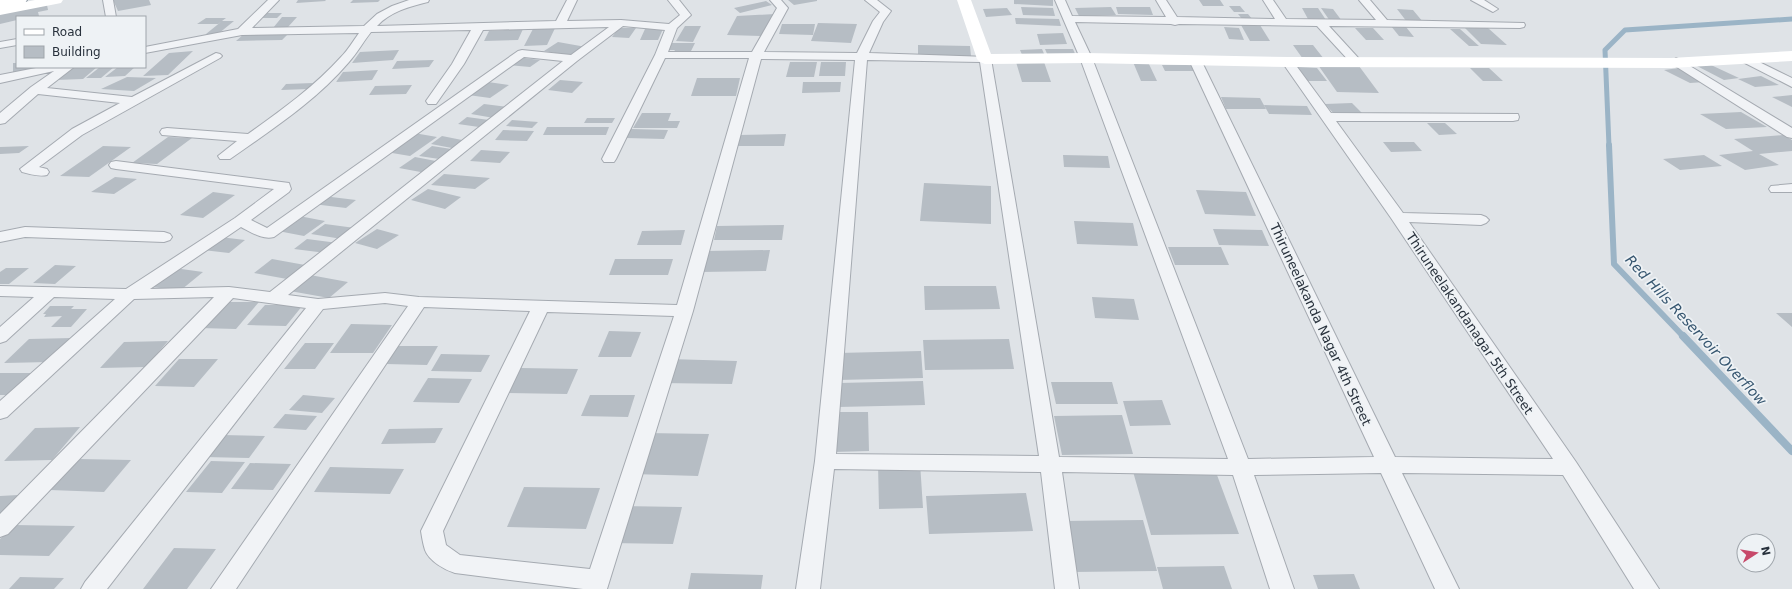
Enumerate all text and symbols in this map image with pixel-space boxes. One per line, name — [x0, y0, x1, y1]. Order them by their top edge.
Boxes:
legend — [16, 16, 146, 68]
text: Road — [52, 25, 82, 39]
text: Building — [52, 45, 101, 59]
street label: Thiruneelakanda Nagar 4th Street — [1266, 220, 1374, 428]
street label: Thiruneelakandanagar 5th Street — [1402, 229, 1536, 417]
water label: Red Hills Reservoir Overflow — [1622, 252, 1770, 409]
north arrow — [1736, 533, 1776, 573]
text: N — [1758, 545, 1773, 557]

